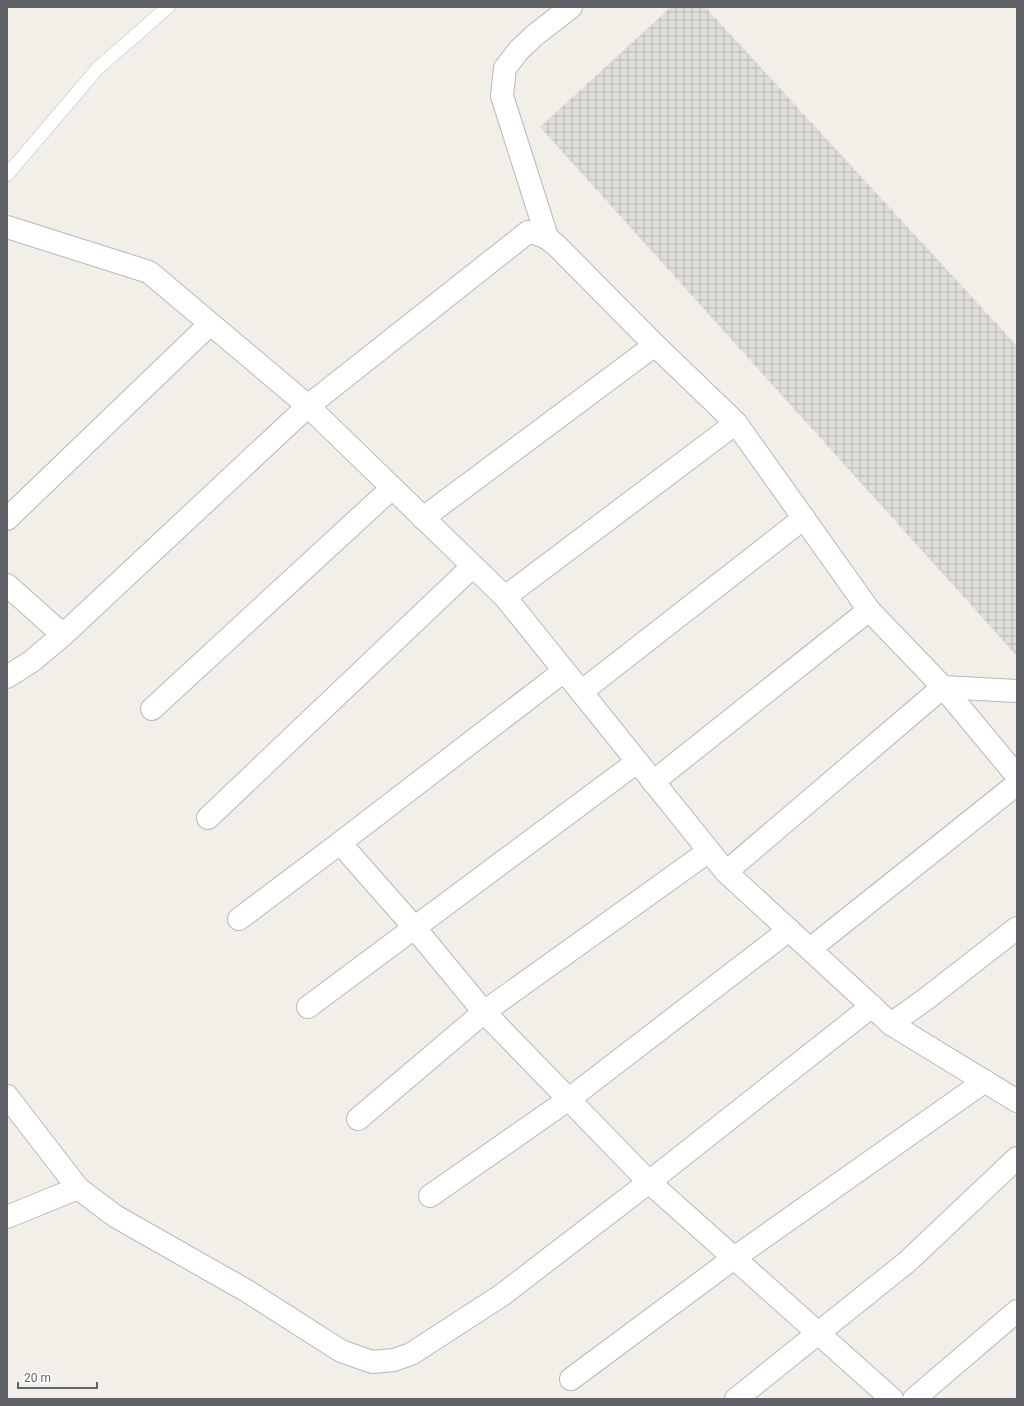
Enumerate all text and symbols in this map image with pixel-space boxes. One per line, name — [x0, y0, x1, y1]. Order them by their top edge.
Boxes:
scale bar — [18, 1364, 97, 1390]
text: 20 m — [24, 1371, 51, 1385]

